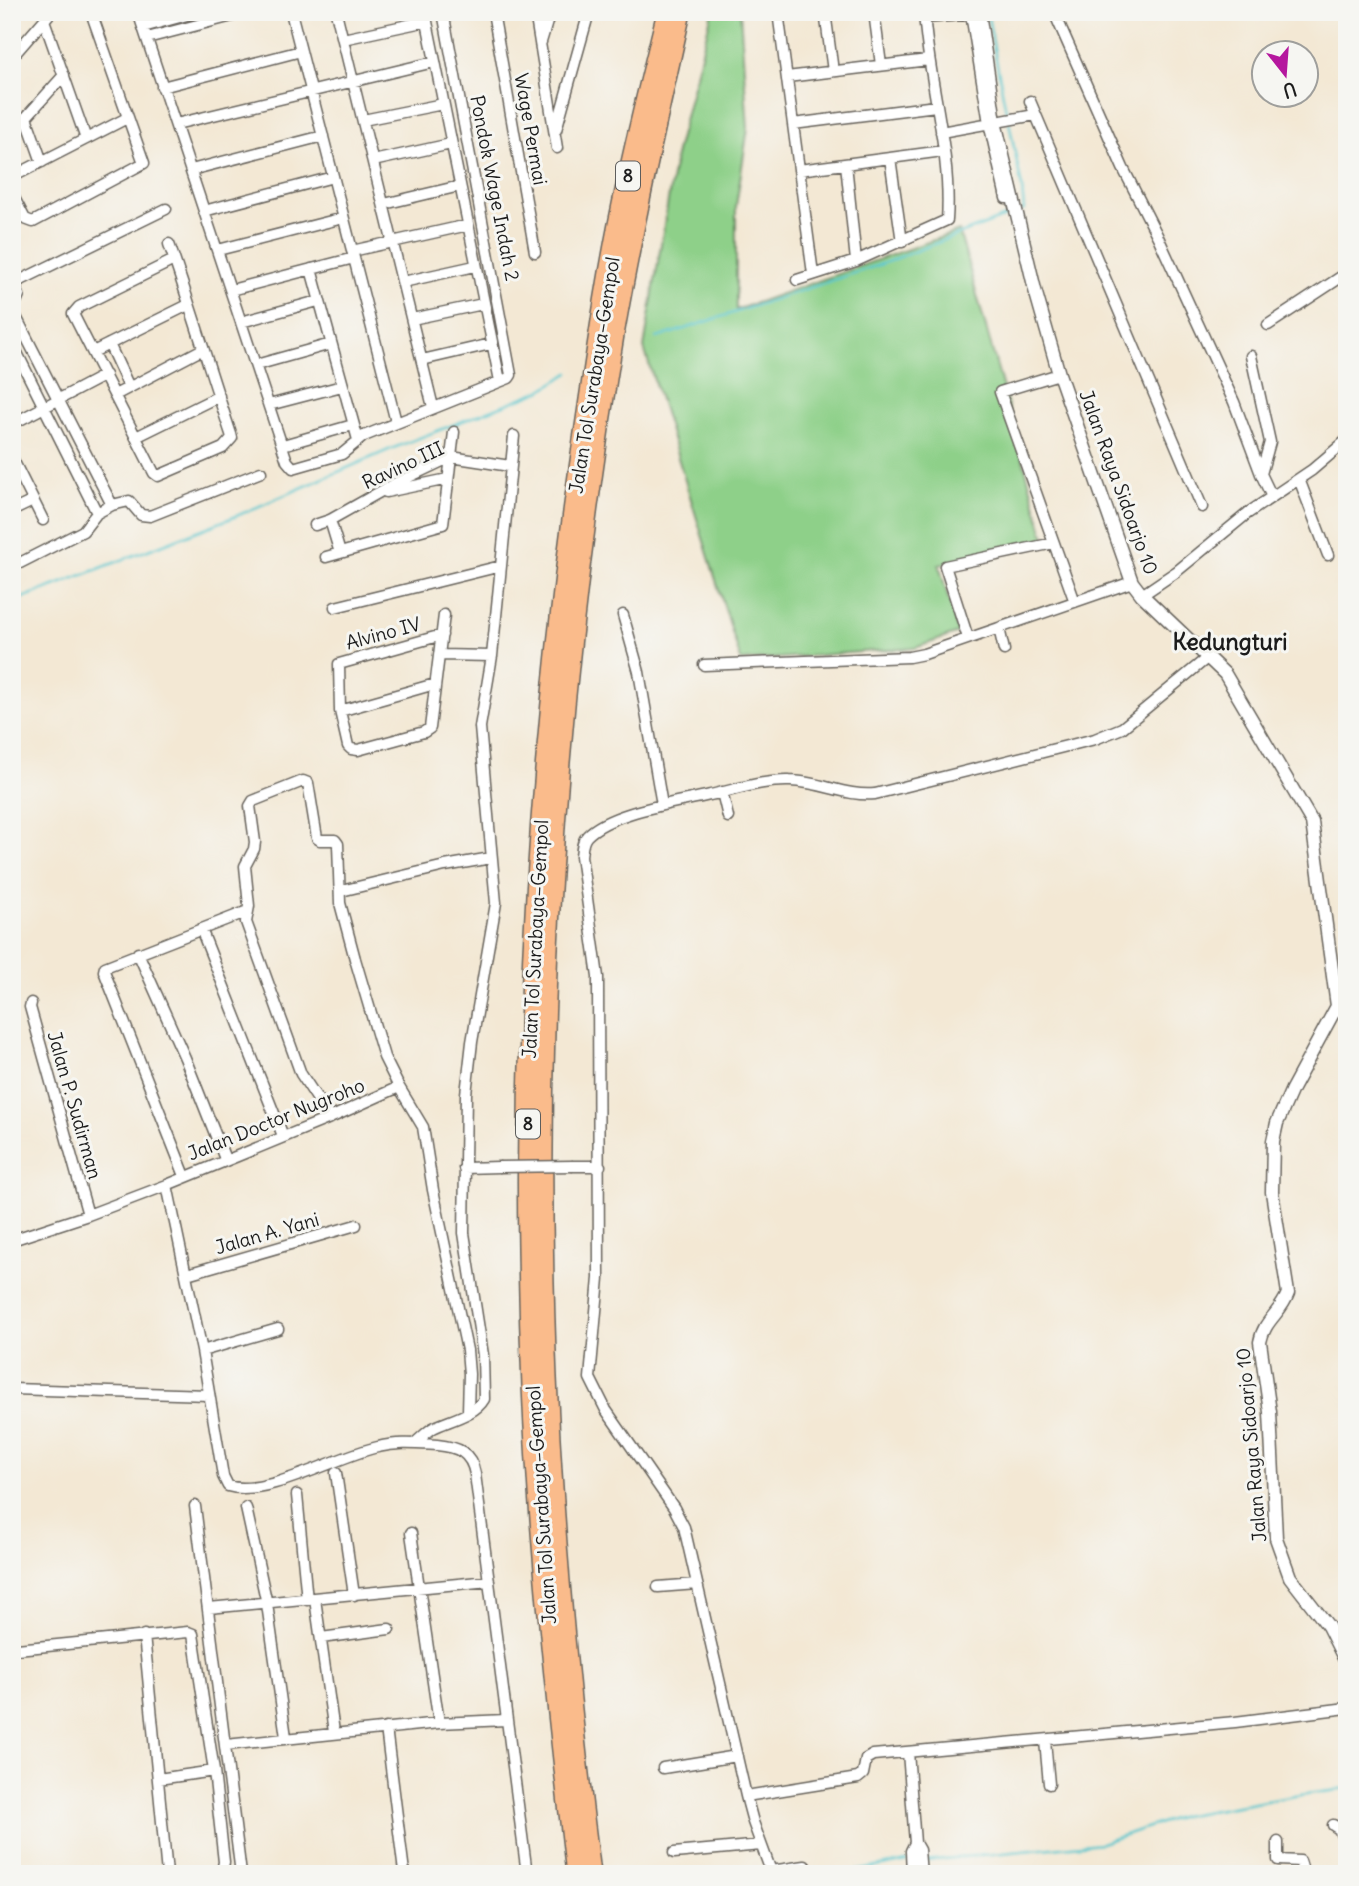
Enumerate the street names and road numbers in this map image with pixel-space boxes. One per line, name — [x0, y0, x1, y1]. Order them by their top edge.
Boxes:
street label: Wage Permai — [509, 71, 553, 187]
street label: Pondok Wage Indah 2 — [465, 93, 525, 283]
road number: 8 — [616, 162, 640, 190]
street label: Jalan Tol Surabaya–Gempol — [563, 255, 625, 495]
street label: Jalan Raya Sidoarjo 10 — [1074, 386, 1164, 578]
street label: Ravino III — [358, 436, 448, 494]
street label: Alvino IV — [343, 612, 423, 654]
street label: Jalan Tol Surabaya–Gempol — [517, 819, 553, 1059]
street label: Jalan P. Sudirman — [42, 1028, 108, 1182]
street label: Jalan Doctor Nugroho — [184, 1073, 368, 1165]
road number: 8 — [516, 1110, 540, 1139]
street label: Jalan A. Yani — [212, 1207, 322, 1259]
street label: Jalan Raya Sidoarjo 10 — [1231, 1347, 1271, 1543]
street label: Jalan Tol Surabaya–Gempol — [521, 1385, 561, 1625]

